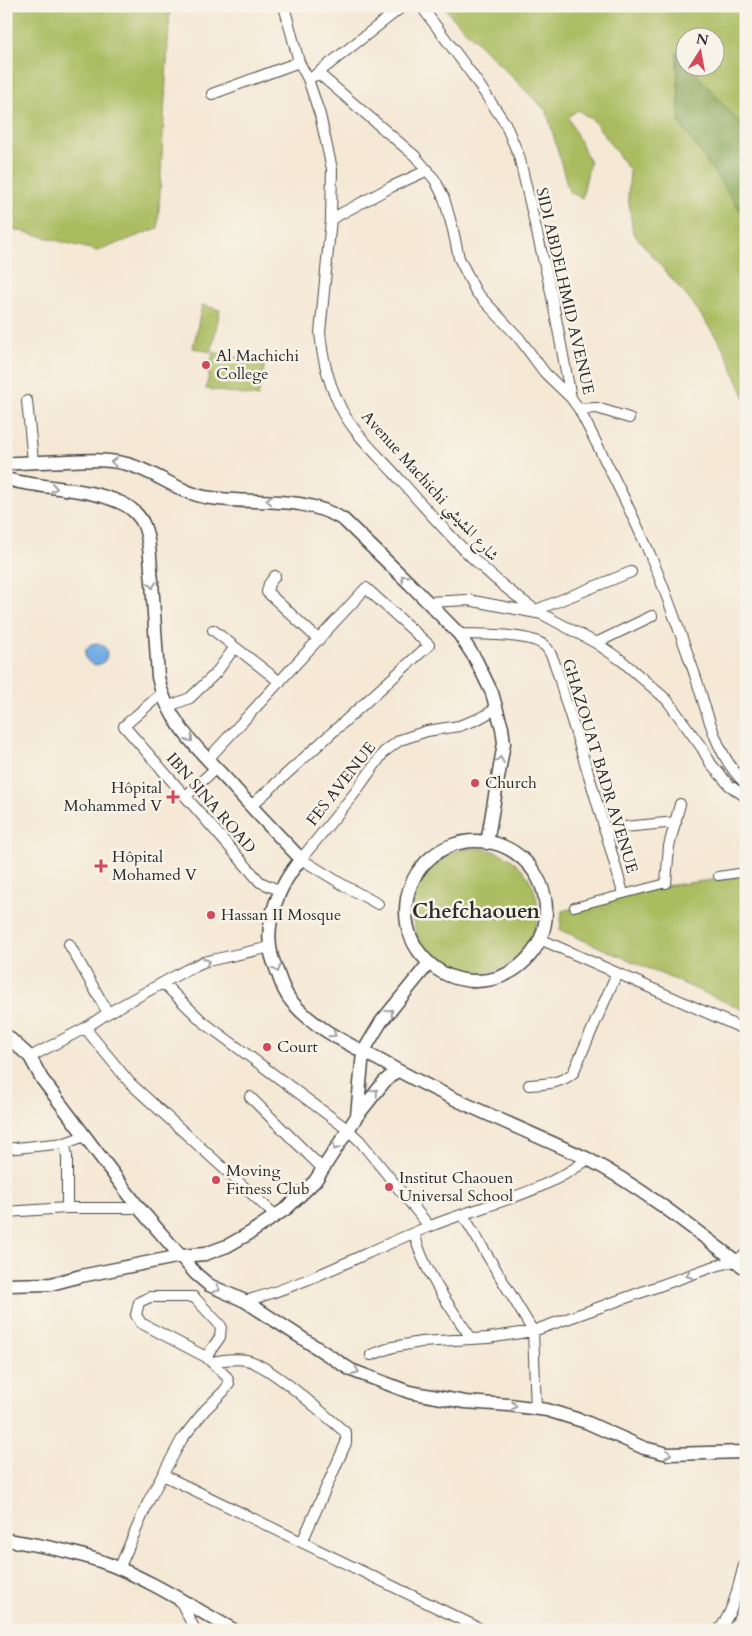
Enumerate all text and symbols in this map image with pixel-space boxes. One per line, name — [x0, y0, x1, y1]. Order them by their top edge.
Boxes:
north arrow — [674, 28, 724, 78]
text: N — [695, 29, 710, 50]
street label: SIDI ABDELHMID AVENUE — [530, 185, 600, 397]
place label: Al Machichi College — [216, 345, 299, 385]
marker: Al Machichi College — [200, 359, 212, 371]
street label: Avenue Machichi شارع المشيشي — [353, 406, 504, 569]
one-way arrow — [109, 457, 117, 468]
one-way arrow — [50, 482, 58, 492]
one-way arrow — [264, 495, 272, 506]
one-way arrow — [401, 575, 410, 584]
one-way arrow — [146, 581, 157, 589]
street label: GHAZOUAT BADR AVENUE — [557, 656, 643, 876]
one-way arrow — [184, 733, 193, 742]
street label: FES AVENUE — [301, 737, 381, 831]
street label: IBN SINA ROAD — [161, 748, 261, 858]
one-way arrow — [495, 756, 505, 764]
place label: Church — [485, 772, 537, 794]
place label: Hôpital Mohammed V — [64, 777, 162, 817]
marker: Church — [469, 777, 481, 789]
marker: Hôpital Mohammed V — [166, 790, 180, 804]
place label: Hôpital Mohamed V — [112, 846, 197, 886]
marker: Hôpital Mohamed V — [94, 859, 108, 873]
district label: Chefchaouen — [412, 897, 540, 926]
place label: Hassan II Mosque — [221, 904, 341, 926]
marker: Hassan II Mosque — [205, 909, 217, 921]
one-way arrow — [202, 958, 210, 968]
one-way arrow — [271, 965, 281, 973]
one-way arrow — [384, 1008, 393, 1017]
one-way arrow — [328, 1028, 337, 1038]
place label: Court — [277, 1036, 318, 1058]
marker: Court — [261, 1041, 273, 1053]
one-way arrow — [370, 1089, 378, 1098]
one-way arrow — [333, 1141, 343, 1150]
place label: Moving Fitness Club — [226, 1160, 310, 1200]
place label: Institut Chaouen Universal School — [399, 1167, 513, 1207]
marker: Moving Fitness Club — [210, 1174, 222, 1186]
marker: Institut Chaouen Universal School — [383, 1181, 395, 1193]
one-way arrow — [685, 1270, 693, 1280]
one-way arrow — [212, 1282, 221, 1293]
one-way arrow — [351, 1365, 360, 1376]
one-way arrow — [509, 1400, 518, 1410]
one-way arrow — [664, 1448, 672, 1459]

